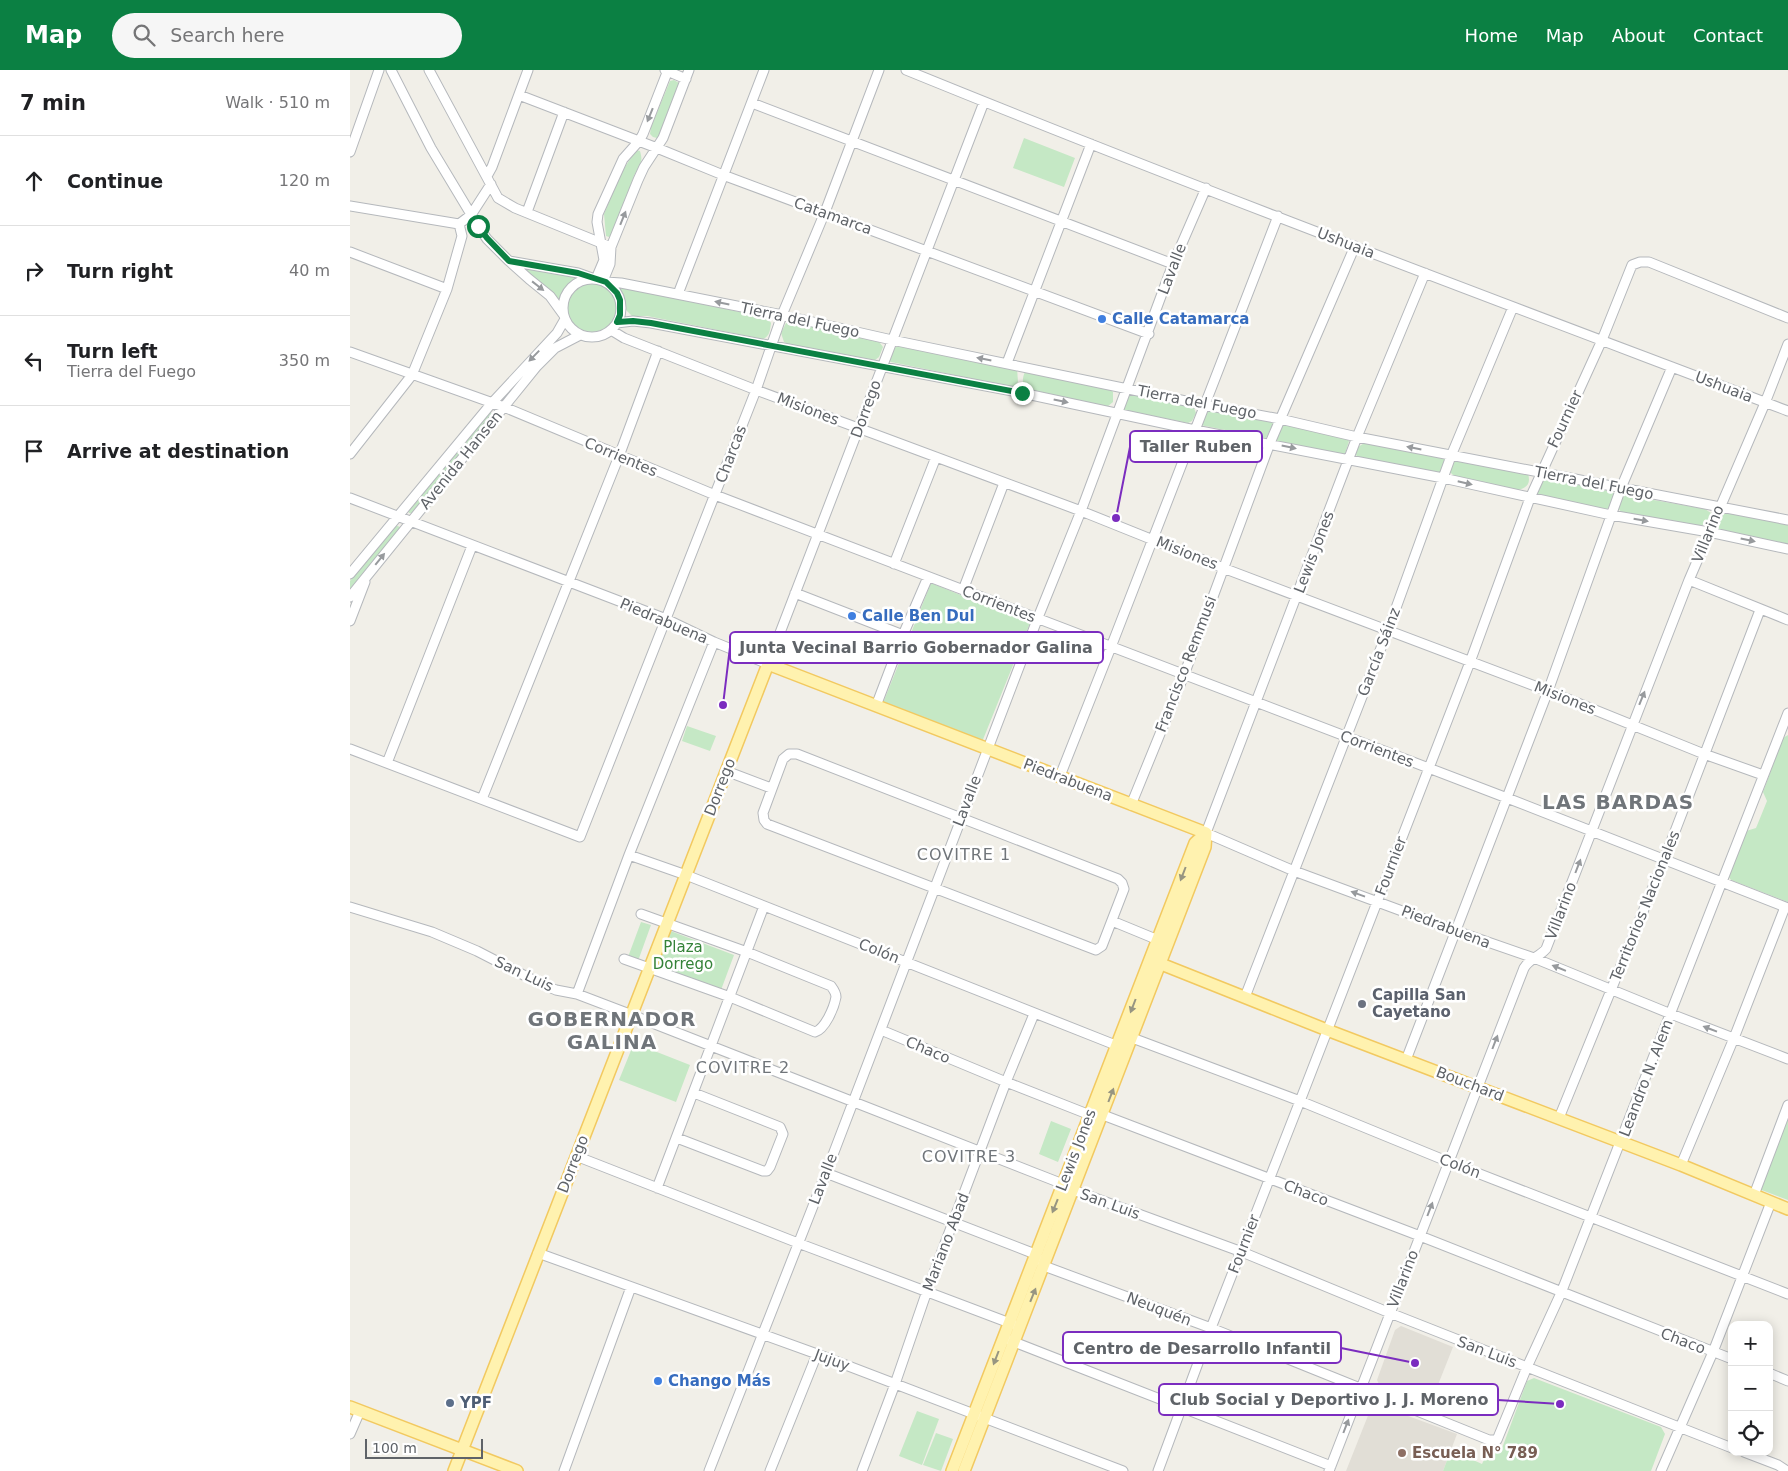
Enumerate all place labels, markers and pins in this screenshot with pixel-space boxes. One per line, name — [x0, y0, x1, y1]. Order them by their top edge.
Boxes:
place label: Calle Catamarca — [1112, 310, 1249, 328]
marker: Calle Catamarca — [1096, 313, 1108, 325]
callout: Taller Ruben — [1130, 431, 1262, 462]
place label: Calle Ben Dul — [862, 607, 975, 625]
marker: Calle Ben Dul — [846, 610, 858, 622]
callout: Junta Vecinal Barrio Gobernador Galina — [730, 632, 1103, 663]
place label: Capilla San Cayetano — [1372, 986, 1466, 1021]
marker: Capilla San Cayetano — [1356, 998, 1368, 1010]
callout: Centro de Desarrollo Infantil — [1063, 1332, 1341, 1363]
place label: Chango Más — [668, 1372, 771, 1390]
marker: Chango Más — [652, 1375, 664, 1387]
callout: Club Social y Deportivo J. J. Moreno — [1159, 1384, 1498, 1415]
place label: YPF — [459, 1394, 492, 1412]
marker: YPF — [444, 1397, 456, 1409]
place label: Escuela N° 789 — [1412, 1444, 1538, 1462]
marker: Escuela N° 789 — [1396, 1447, 1408, 1459]

